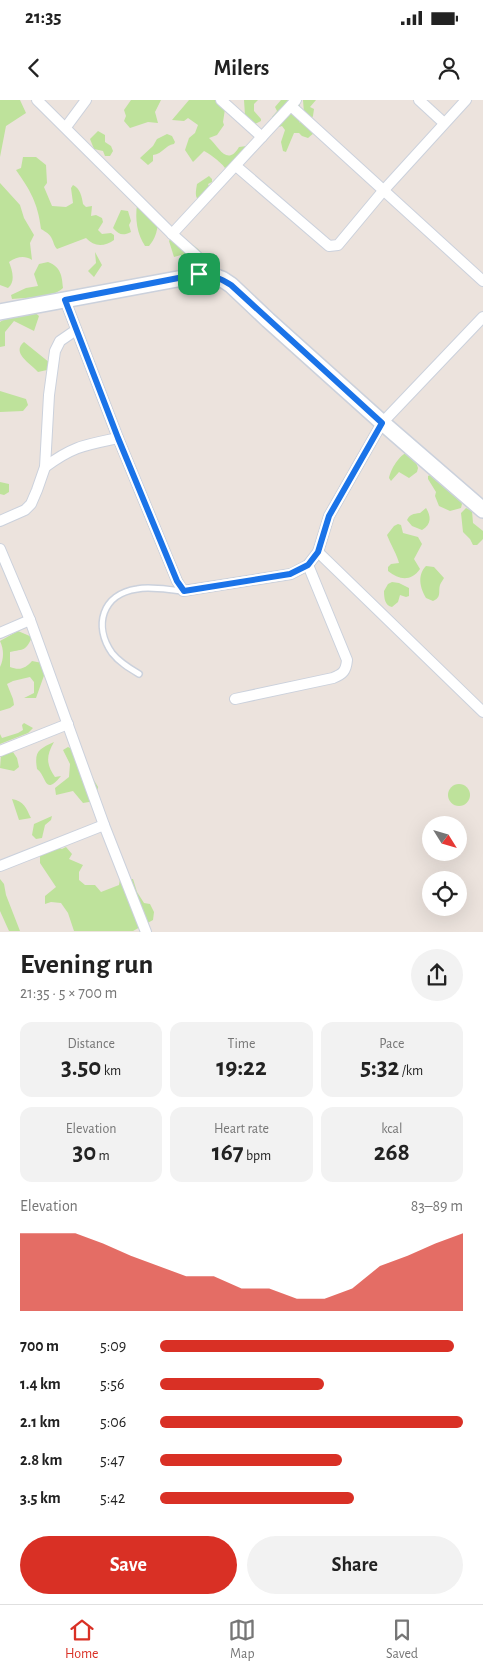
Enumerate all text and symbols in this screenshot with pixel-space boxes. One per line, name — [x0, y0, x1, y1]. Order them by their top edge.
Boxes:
text: 21:35 — [25, 8, 62, 27]
icon: back — [20, 54, 48, 82]
icon: person — [435, 54, 463, 82]
text: Milers — [214, 57, 269, 79]
pin — [178, 253, 220, 295]
icon: arrive — [185, 260, 213, 288]
north arrow — [422, 816, 468, 861]
map controls — [422, 816, 467, 916]
button: locate — [422, 871, 467, 916]
button: share — [411, 949, 463, 1001]
text: Evening run — [20, 951, 153, 979]
text: 21:35 · 5 × 700 m — [20, 985, 117, 1001]
text: Distance — [67, 1037, 115, 1051]
text: Time — [228, 1037, 255, 1051]
text: Pace — [379, 1037, 404, 1051]
text: 3.50 — [61, 1055, 101, 1080]
text: 19:22 — [216, 1055, 267, 1080]
text: 5:32 — [360, 1055, 399, 1080]
text: km — [101, 1064, 121, 1078]
text: /km — [399, 1064, 423, 1078]
text: Elevation — [66, 1122, 116, 1136]
text: Heart rate — [214, 1122, 269, 1136]
text: kcal — [381, 1122, 402, 1136]
text: 30 — [73, 1140, 96, 1165]
text: 167 — [212, 1140, 244, 1165]
text: 268 — [374, 1140, 410, 1165]
text: m — [96, 1149, 110, 1163]
text: bpm — [244, 1149, 271, 1163]
text: Elevation — [20, 1198, 78, 1214]
text: 83–89 m — [411, 1198, 463, 1214]
text: 700 m — [20, 1338, 59, 1354]
text: 5:09 — [100, 1338, 126, 1354]
text: 1.4 km — [20, 1376, 61, 1392]
text: 5:56 — [100, 1376, 125, 1392]
text: 2.1 km — [20, 1414, 60, 1430]
text: 5:06 — [100, 1414, 126, 1430]
text: 2.8 km — [20, 1452, 62, 1468]
text: 5:47 — [100, 1452, 125, 1468]
text: 3.5 km — [20, 1490, 61, 1506]
text: 5:42 — [100, 1490, 125, 1506]
button: Save — [20, 1536, 237, 1594]
button: Share — [247, 1536, 463, 1594]
tab: Home — [65, 1616, 99, 1663]
tab: Map — [228, 1616, 256, 1663]
tab: Saved — [386, 1616, 418, 1663]

